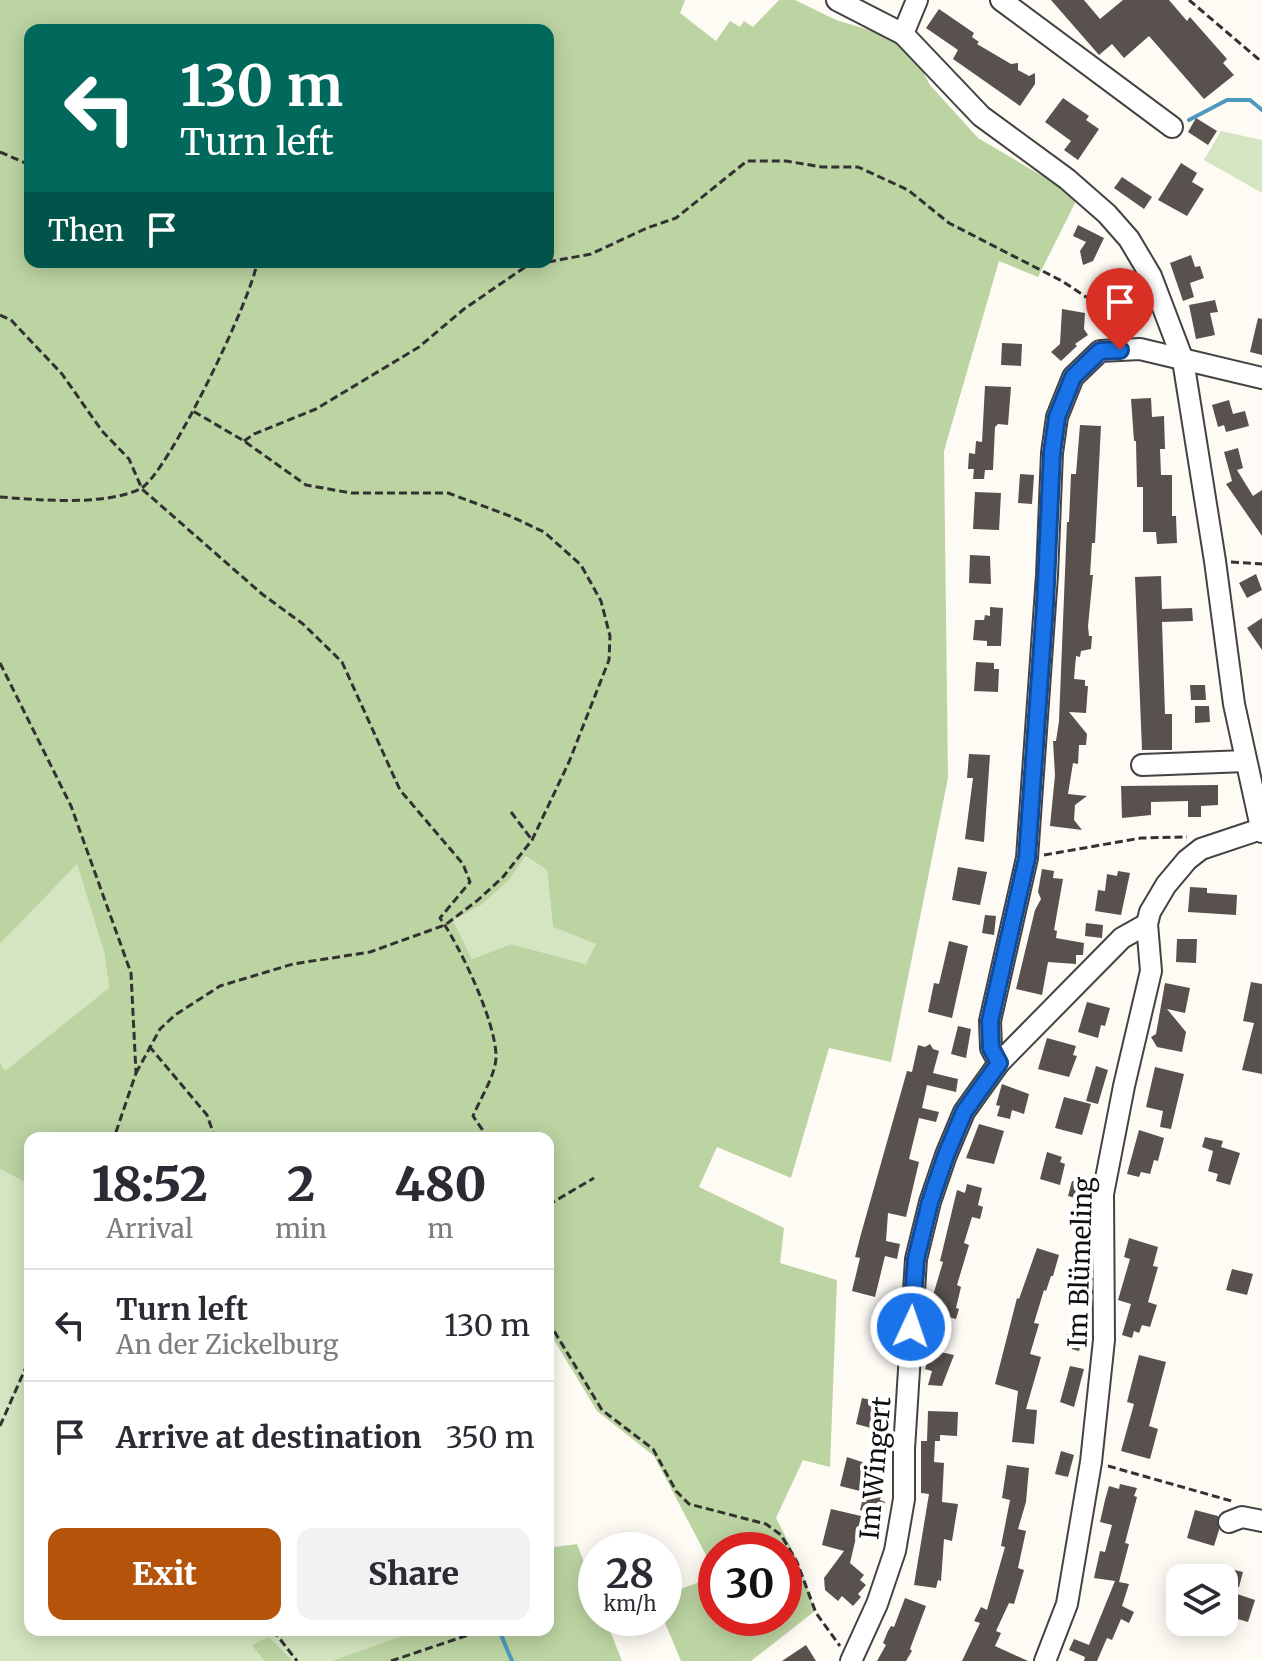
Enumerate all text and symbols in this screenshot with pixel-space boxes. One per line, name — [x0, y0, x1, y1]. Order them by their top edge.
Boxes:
text: 130 m — [180, 51, 343, 121]
icon: left — [48, 56, 152, 160]
text: Turn left — [180, 120, 334, 165]
icon: arrive — [140, 208, 184, 252]
text: Then — [48, 211, 124, 249]
pin — [1086, 268, 1154, 350]
icon: arrive — [1098, 280, 1142, 324]
text: 18:52 — [91, 1154, 208, 1214]
text: 2 — [287, 1154, 315, 1214]
text: 480 — [394, 1154, 487, 1214]
street label: Im Blümeling — [1061, 1176, 1099, 1348]
text: Arrival — [106, 1212, 193, 1245]
text: min — [275, 1212, 327, 1245]
text: m — [427, 1212, 453, 1245]
position arrow — [869, 1285, 953, 1369]
text: Turn left — [116, 1290, 248, 1328]
icon: left — [48, 1303, 92, 1347]
text: 130 m — [444, 1306, 530, 1344]
text: An der Zickelburg — [116, 1328, 339, 1361]
street label: Im Wingert — [852, 1395, 898, 1541]
icon: arrive — [48, 1415, 92, 1459]
text: Arrive at destination — [116, 1418, 422, 1456]
text: 350 m — [446, 1418, 534, 1456]
button: Exit — [48, 1528, 281, 1620]
button: Share — [297, 1528, 530, 1620]
speed limit sign: 30 — [698, 1532, 802, 1636]
text: 28 — [606, 1549, 654, 1599]
map controls — [1166, 1564, 1238, 1636]
button: layers — [1166, 1564, 1238, 1636]
text: km/h — [604, 1591, 656, 1616]

